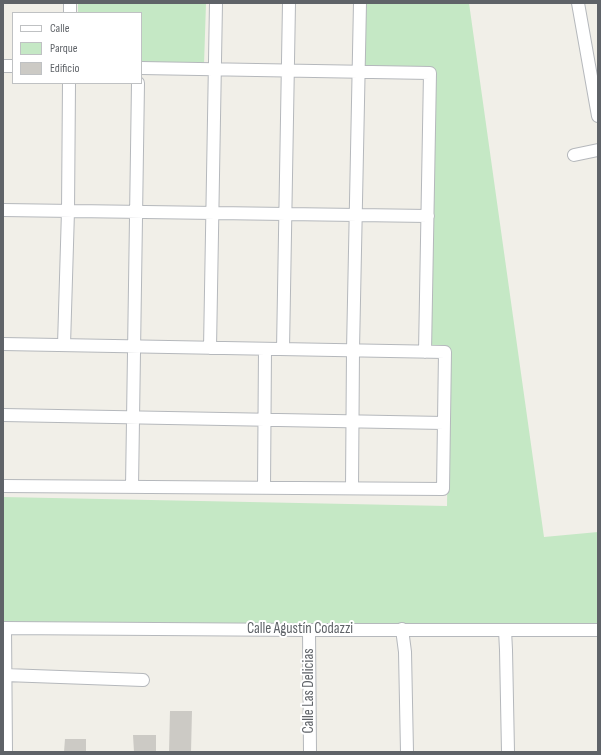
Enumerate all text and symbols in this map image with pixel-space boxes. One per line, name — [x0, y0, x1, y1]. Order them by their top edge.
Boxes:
legend — [12, 12, 142, 84]
text: Calle — [50, 21, 70, 36]
text: Parque — [50, 41, 78, 56]
text: Edificio — [50, 61, 79, 76]
street label: Calle Agustín Codazzi — [247, 620, 353, 638]
street label: Calle Las Delicias — [300, 648, 318, 734]

